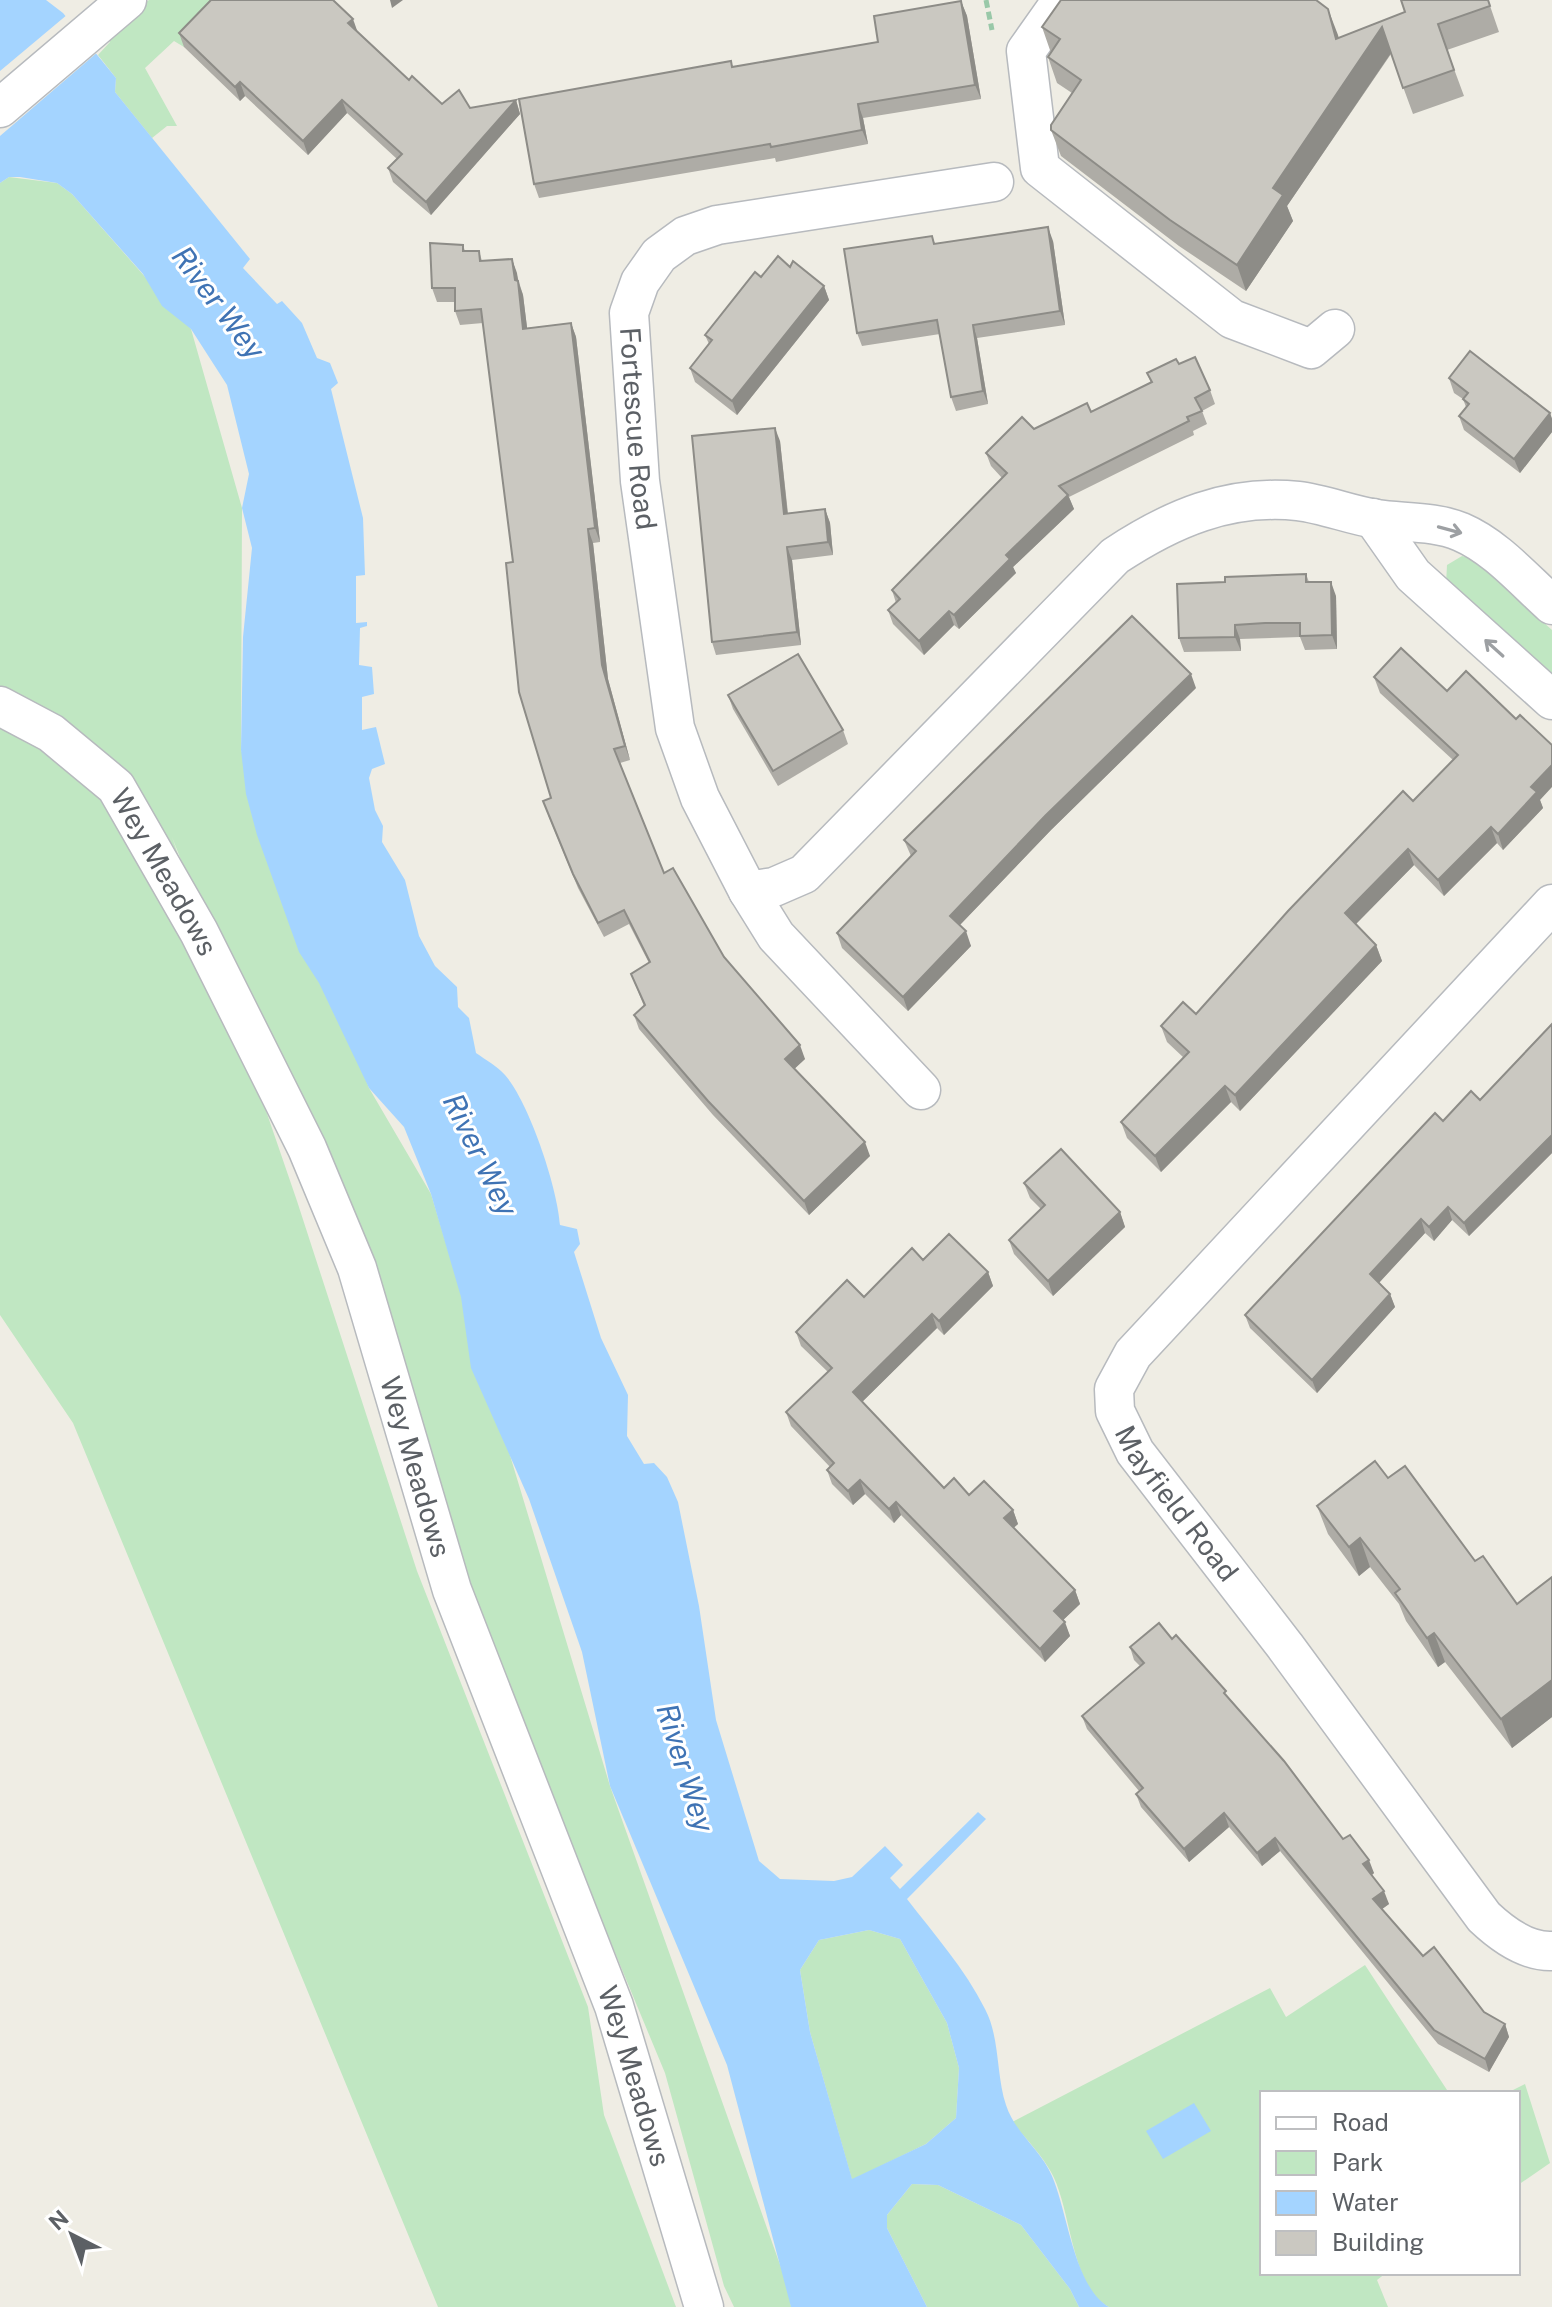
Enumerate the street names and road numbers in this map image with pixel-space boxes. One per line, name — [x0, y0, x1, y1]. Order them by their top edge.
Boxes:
street label: Fortescue Road — [614, 326, 664, 532]
street label: Wey Meadows — [104, 782, 225, 961]
street label: Wey Meadows — [374, 1372, 458, 1561]
street label: Mayfield Road — [1109, 1420, 1246, 1587]
street label: Wey Meadows — [592, 1981, 678, 2170]

